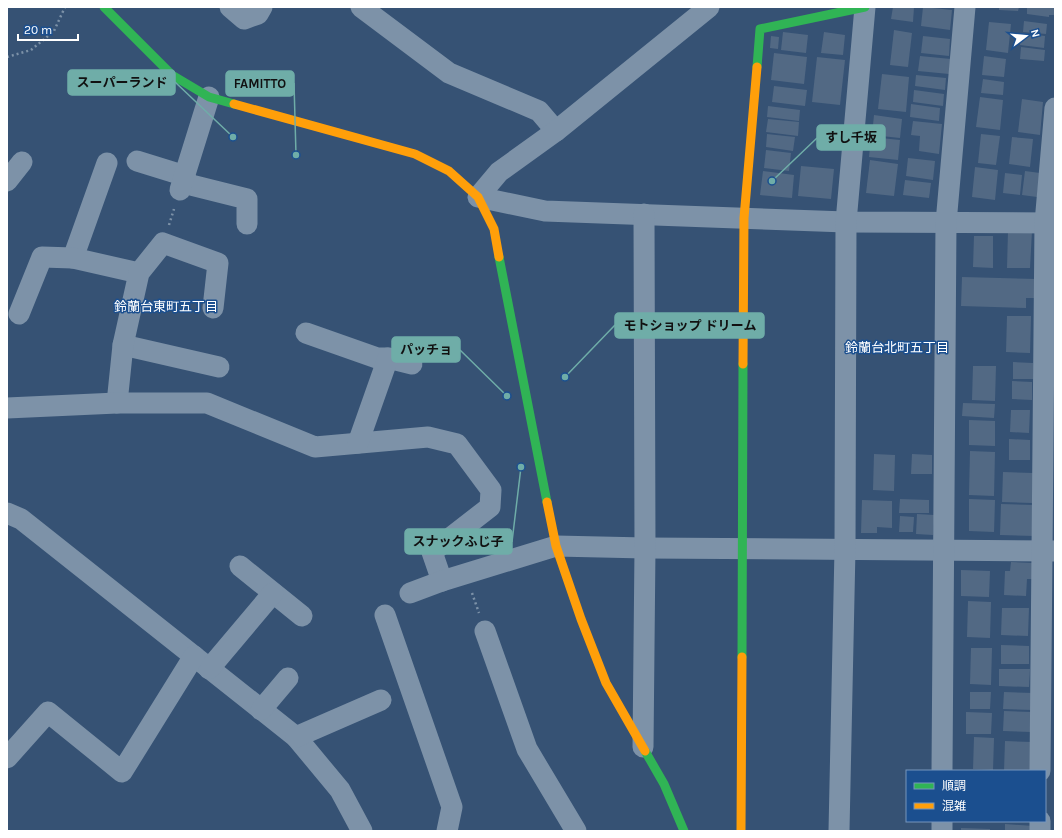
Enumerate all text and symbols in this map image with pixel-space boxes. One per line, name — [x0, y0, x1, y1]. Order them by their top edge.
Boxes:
scale bar — [18, 16, 78, 42]
north arrow — [1006, 16, 1046, 56]
text: 20 m — [24, 23, 52, 37]
text: N — [1028, 28, 1042, 39]
callout: スーパーランド — [68, 70, 175, 95]
callout: FAMITTO — [226, 71, 294, 96]
text: スーパーランド — [77, 75, 167, 90]
text: FAMITTO — [234, 76, 286, 91]
callout: すし千坂 — [817, 125, 885, 150]
text: すし千坂 — [825, 130, 877, 145]
district label: 鈴蘭台東町五丁目 — [114, 299, 218, 314]
callout: モトショップ ドリーム — [615, 313, 764, 338]
text: モトショップ ドリーム — [624, 318, 756, 333]
callout: パッチョ — [392, 337, 460, 362]
district label: 鈴蘭台北町五丁目 — [845, 340, 949, 355]
text: パッチョ — [400, 342, 452, 357]
callout: スナックふじ子 — [405, 529, 512, 554]
text: スナックふじ子 — [412, 534, 504, 549]
legend — [906, 770, 1046, 822]
text: 順調 — [942, 779, 966, 793]
text: 混雑 — [942, 799, 966, 813]

